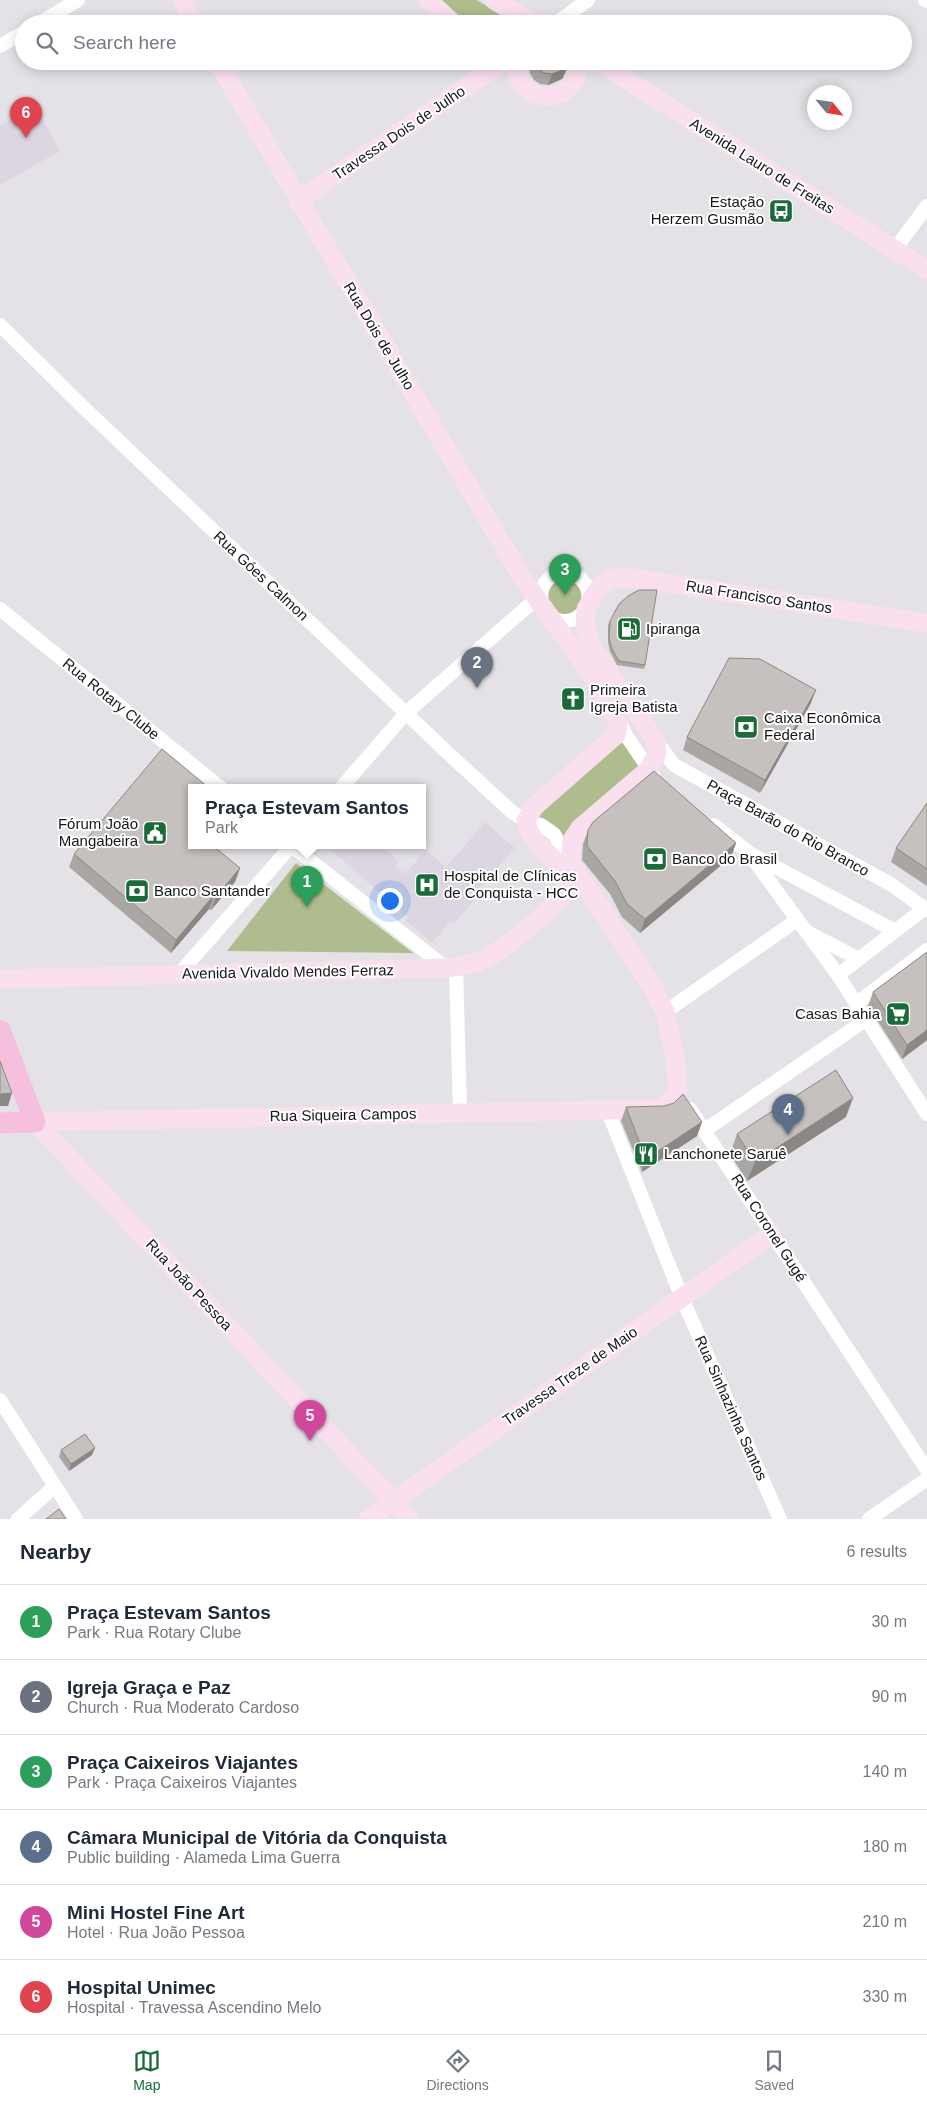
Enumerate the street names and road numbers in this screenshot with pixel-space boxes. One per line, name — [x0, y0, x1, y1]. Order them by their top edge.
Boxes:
street label: Travessa Dois de Julho — [329, 82, 468, 183]
street label: Avenida Lauro de Freitas — [687, 114, 838, 217]
street label: Rua Dois de Julho — [341, 279, 418, 393]
street label: Rua Góes Calmon — [210, 527, 312, 624]
street label: Rua Francisco Santos — [685, 577, 833, 616]
street label: Rua Rotary Clube — [60, 654, 163, 743]
street label: Praça Barão do Rio Branco — [704, 776, 872, 879]
street label: Avenida Vivaldo Mendes Ferraz — [182, 961, 394, 982]
street label: Rua Siqueira Campos — [269, 1105, 417, 1124]
street label: Rua Coronel Gugé — [728, 1171, 811, 1285]
street label: Rua João Pessoa — [143, 1236, 236, 1334]
street label: Travessa Treze de Maio — [499, 1323, 640, 1429]
street label: Rua Sinhazinha Santos — [692, 1333, 771, 1483]

